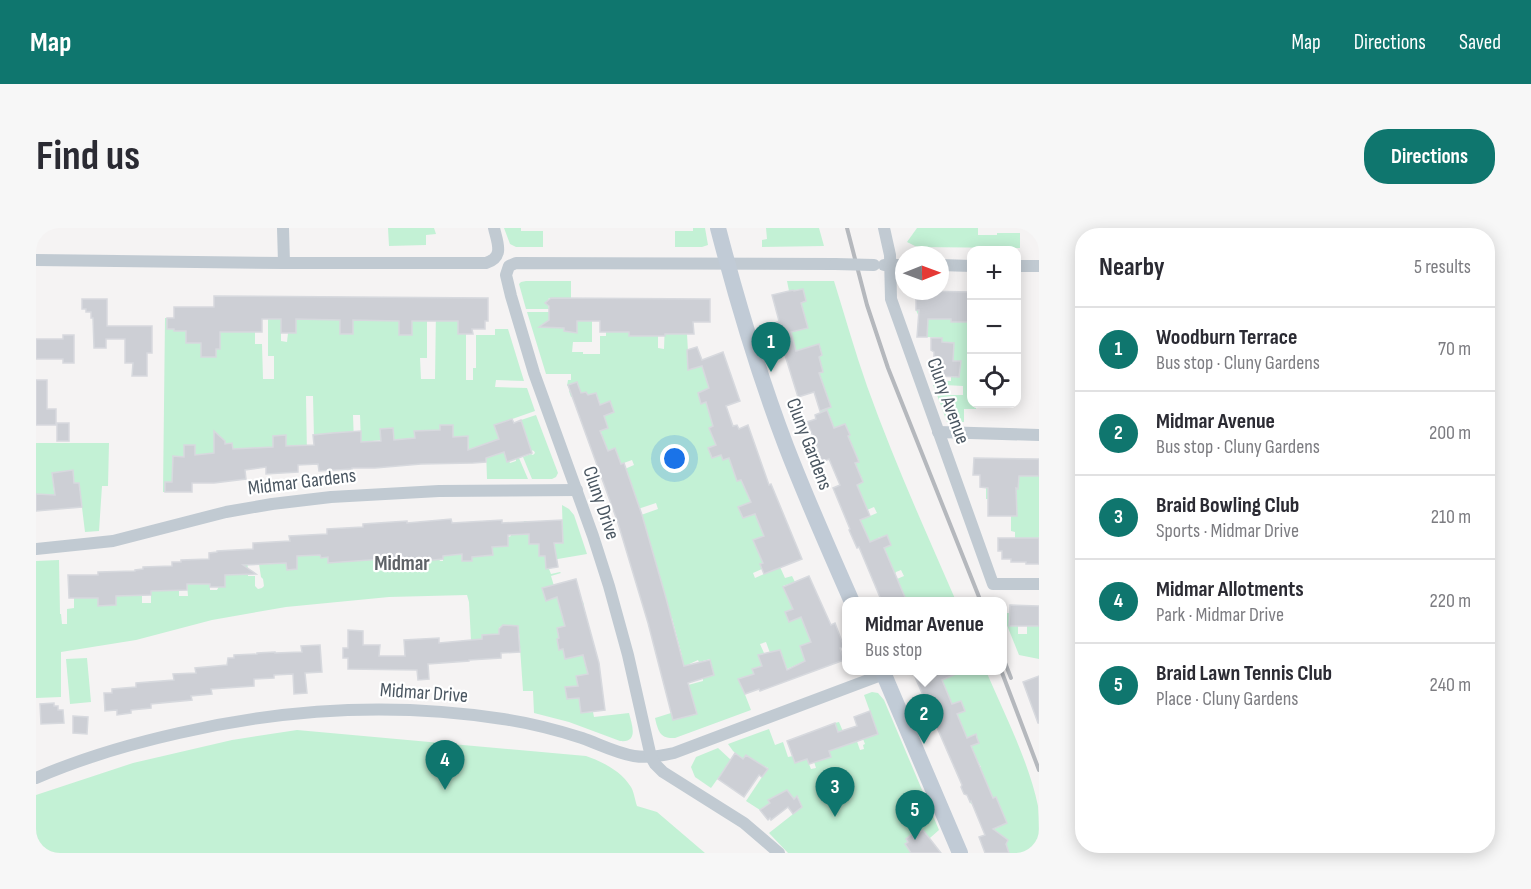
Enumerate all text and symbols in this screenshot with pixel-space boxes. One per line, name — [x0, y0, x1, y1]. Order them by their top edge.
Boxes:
text: Map — [30, 26, 71, 59]
text: Map — [1291, 30, 1321, 55]
text: Directions — [1354, 30, 1426, 55]
text: Saved — [1459, 30, 1501, 55]
button: Directions — [1364, 129, 1495, 184]
text: Find us — [36, 131, 140, 182]
north arrow — [895, 246, 949, 300]
map controls — [967, 246, 1021, 408]
button: + — [967, 246, 1021, 300]
text: Nearby — [1099, 252, 1165, 283]
text: 5 results — [1414, 255, 1471, 279]
button: − — [967, 300, 1021, 354]
pin: 1 — [752, 322, 790, 372]
text: Woodburn Terrace — [1156, 324, 1297, 351]
text: 1 — [1115, 337, 1122, 361]
text: 70 m — [1438, 337, 1471, 361]
text: Bus stop · Cluny Gardens — [1156, 351, 1320, 375]
button: locate — [967, 354, 1021, 408]
street label: Cluny Avenue — [921, 355, 975, 447]
street label: Cluny Gardens — [781, 395, 837, 493]
text: Midmar Avenue — [1156, 408, 1275, 435]
text: 2 — [1114, 421, 1123, 445]
text: 200 m — [1429, 421, 1471, 445]
text: Bus stop · Cluny Gardens — [1156, 435, 1320, 459]
your location — [660, 444, 689, 473]
street label: Midmar Gardens — [247, 463, 357, 501]
street label: Cluny Drive — [577, 463, 625, 543]
text: Braid Bowling Club — [1156, 492, 1299, 519]
text: 3 — [1114, 505, 1123, 529]
text: 210 m — [1431, 505, 1471, 529]
text: Sports · Midmar Drive — [1156, 519, 1299, 543]
district label: Midmar — [374, 551, 430, 576]
text: Midmar Allotments — [1156, 576, 1304, 603]
text: 4 — [1114, 589, 1123, 613]
text: 220 m — [1430, 589, 1471, 613]
popup — [842, 597, 1007, 675]
text: Park · Midmar Drive — [1156, 603, 1284, 627]
text: Midmar Avenue — [865, 611, 984, 638]
text: Bus stop — [865, 638, 922, 662]
text: Braid Lawn Tennis Club — [1156, 660, 1332, 687]
text: 5 — [1114, 673, 1123, 697]
text: 240 m — [1430, 673, 1471, 697]
street label: Midmar Drive — [379, 678, 469, 708]
text: Place · Cluny Gardens — [1156, 687, 1298, 711]
pin: 2 — [904, 694, 944, 744]
pin: 4 — [426, 740, 464, 790]
pin: 3 — [816, 768, 854, 817]
pin: 5 — [896, 790, 934, 840]

